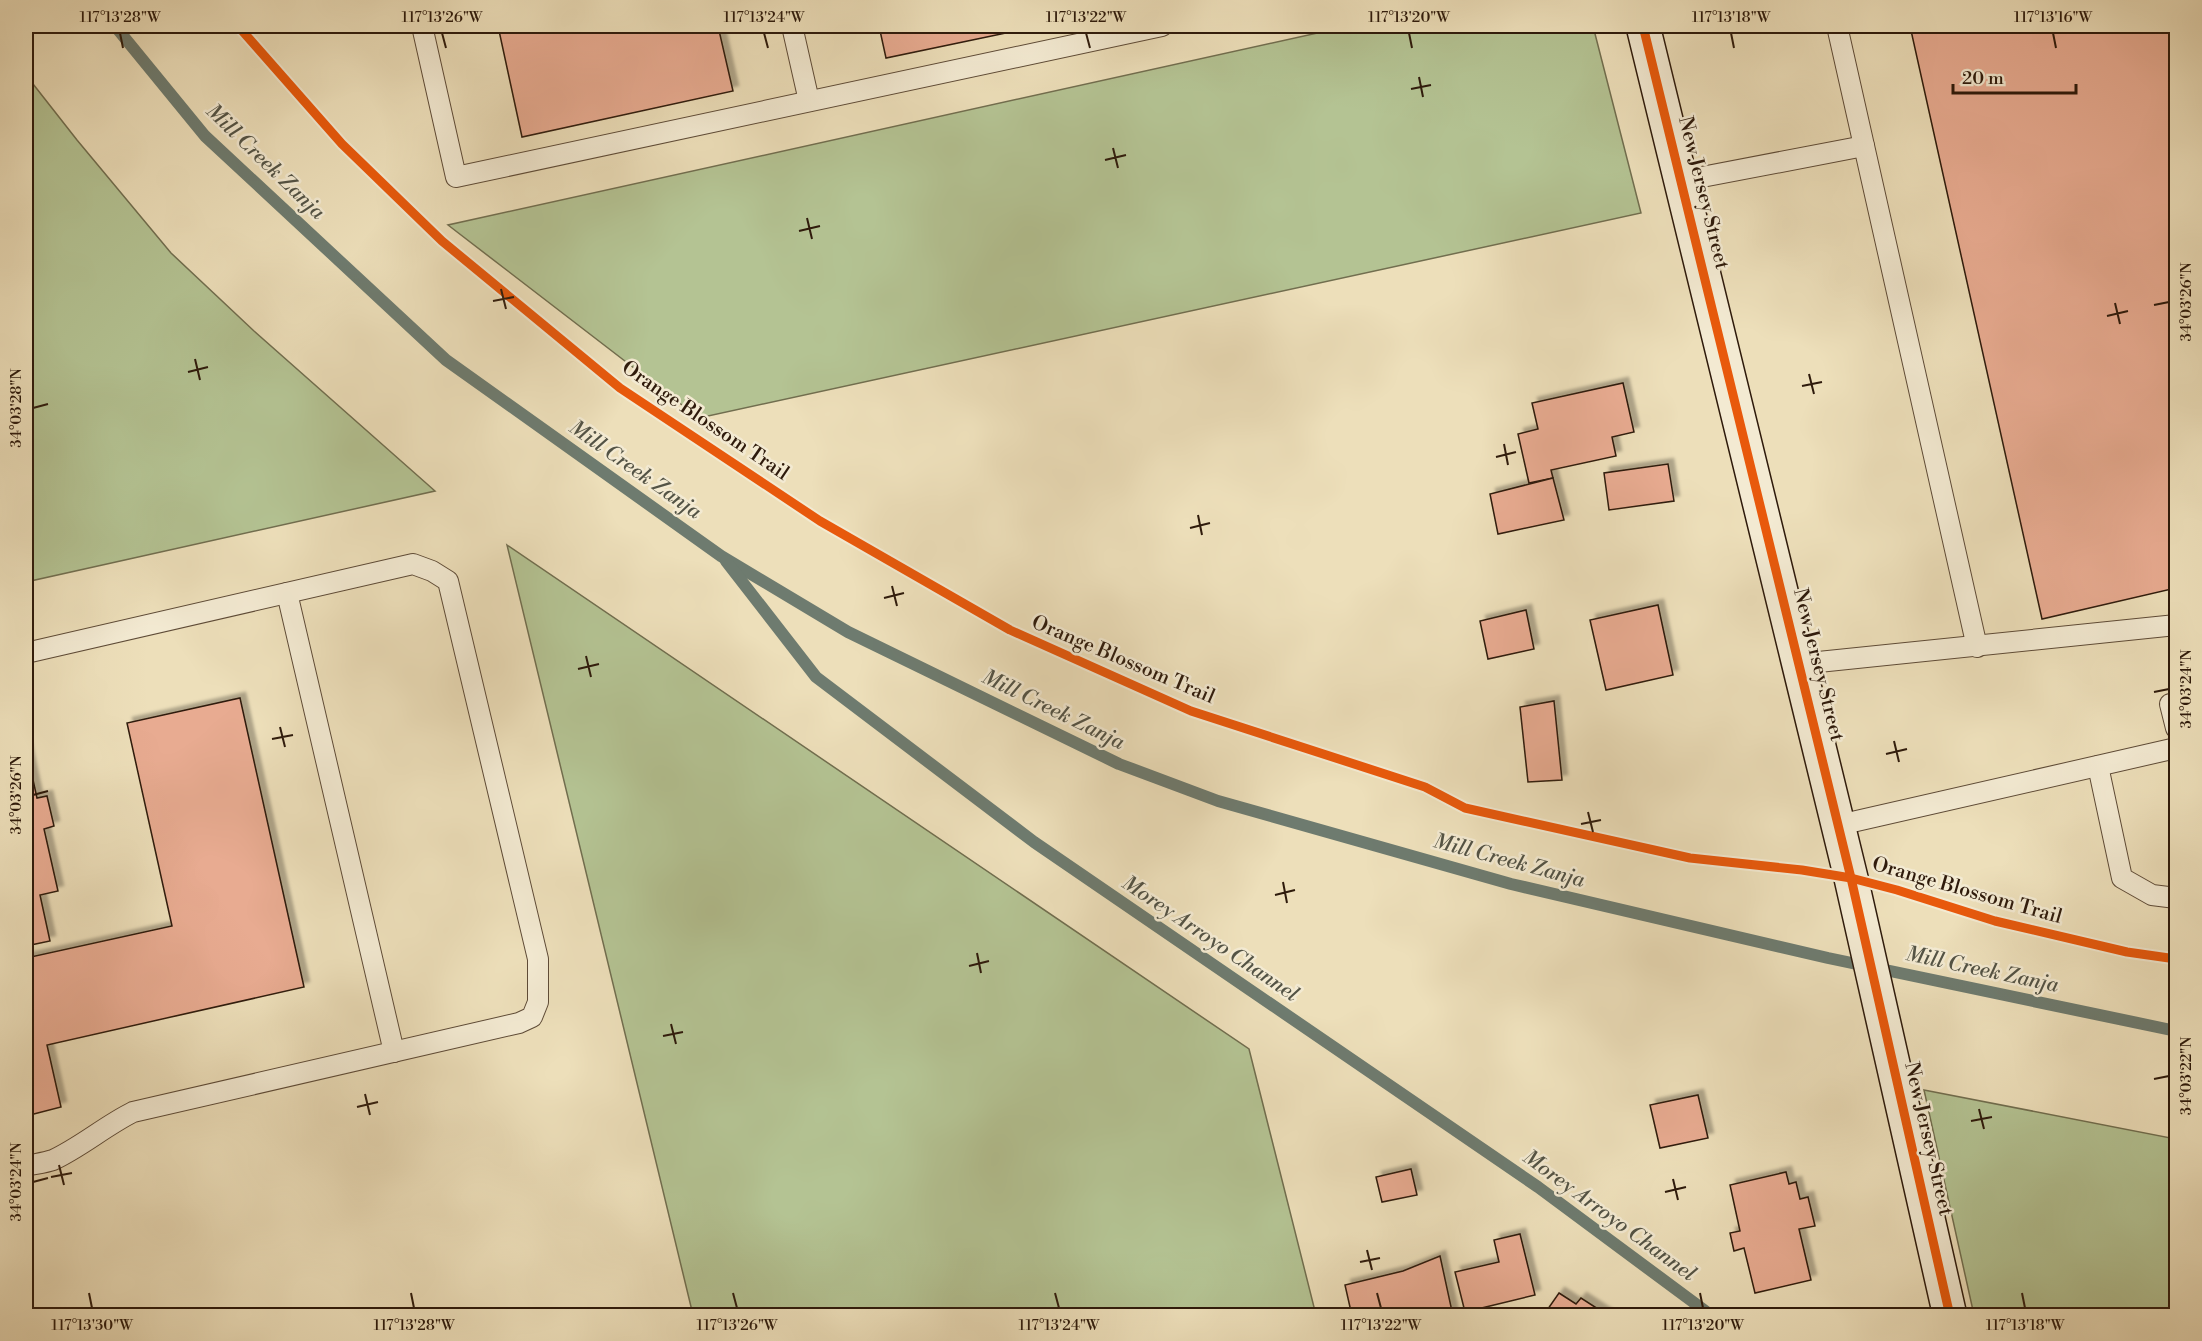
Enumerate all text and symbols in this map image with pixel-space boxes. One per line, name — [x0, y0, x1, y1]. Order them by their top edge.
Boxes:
text: 117°13'28"W — [79, 8, 161, 27]
text: 117°13'26"W — [402, 8, 483, 27]
text: 117°13'24"W — [724, 8, 805, 27]
text: 117°13'22"W — [1046, 8, 1127, 27]
text: 117°13'20"W — [1368, 8, 1450, 27]
text: 117°13'18"W — [1692, 8, 1771, 27]
text: 117°13'16"W — [2014, 8, 2093, 27]
scale bar — [1953, 57, 2076, 95]
text: 20 m — [1962, 67, 2004, 90]
water label: Mill Creek Zanja — [200, 99, 330, 226]
street label: New Jersey Street — [1672, 114, 1734, 272]
text: 34°03'26"N — [2177, 262, 2196, 342]
street label: Orange Blossom Trail — [617, 356, 794, 486]
text: 34°03'28"N — [7, 368, 26, 448]
water label: Mill Creek Zanja — [564, 415, 706, 525]
street label: New Jersey Street — [1787, 586, 1849, 744]
street label: Orange Blossom Trail — [1028, 610, 1218, 710]
text: 34°03'24"N — [2177, 649, 2196, 729]
water label: Mill Creek Zanja — [977, 664, 1129, 756]
text: 34°03'26"N — [7, 755, 26, 835]
water label: Mill Creek Zanja — [1430, 828, 1588, 894]
street label: Orange Blossom Trail — [1869, 852, 2065, 930]
water label: Morey Arroyo Channel — [1117, 870, 1303, 1008]
water label: Mill Creek Zanja — [1903, 941, 2061, 999]
text: 34°03'22"N — [2177, 1037, 2196, 1115]
street label: New Jersey Street — [1898, 1060, 1958, 1218]
text: 34°03'24"N — [7, 1142, 26, 1222]
water label: Morey Arroyo Channel — [1517, 1144, 1701, 1288]
text: 117°13'30"W — [51, 1316, 133, 1335]
text: 117°13'28"W — [373, 1316, 455, 1335]
text: 117°13'26"W — [697, 1316, 778, 1335]
text: 117°13'24"W — [1019, 1316, 1100, 1335]
text: 117°13'22"W — [1341, 1316, 1422, 1335]
text: 117°13'20"W — [1662, 1316, 1744, 1335]
text: 117°13'18"W — [1986, 1316, 2065, 1335]

